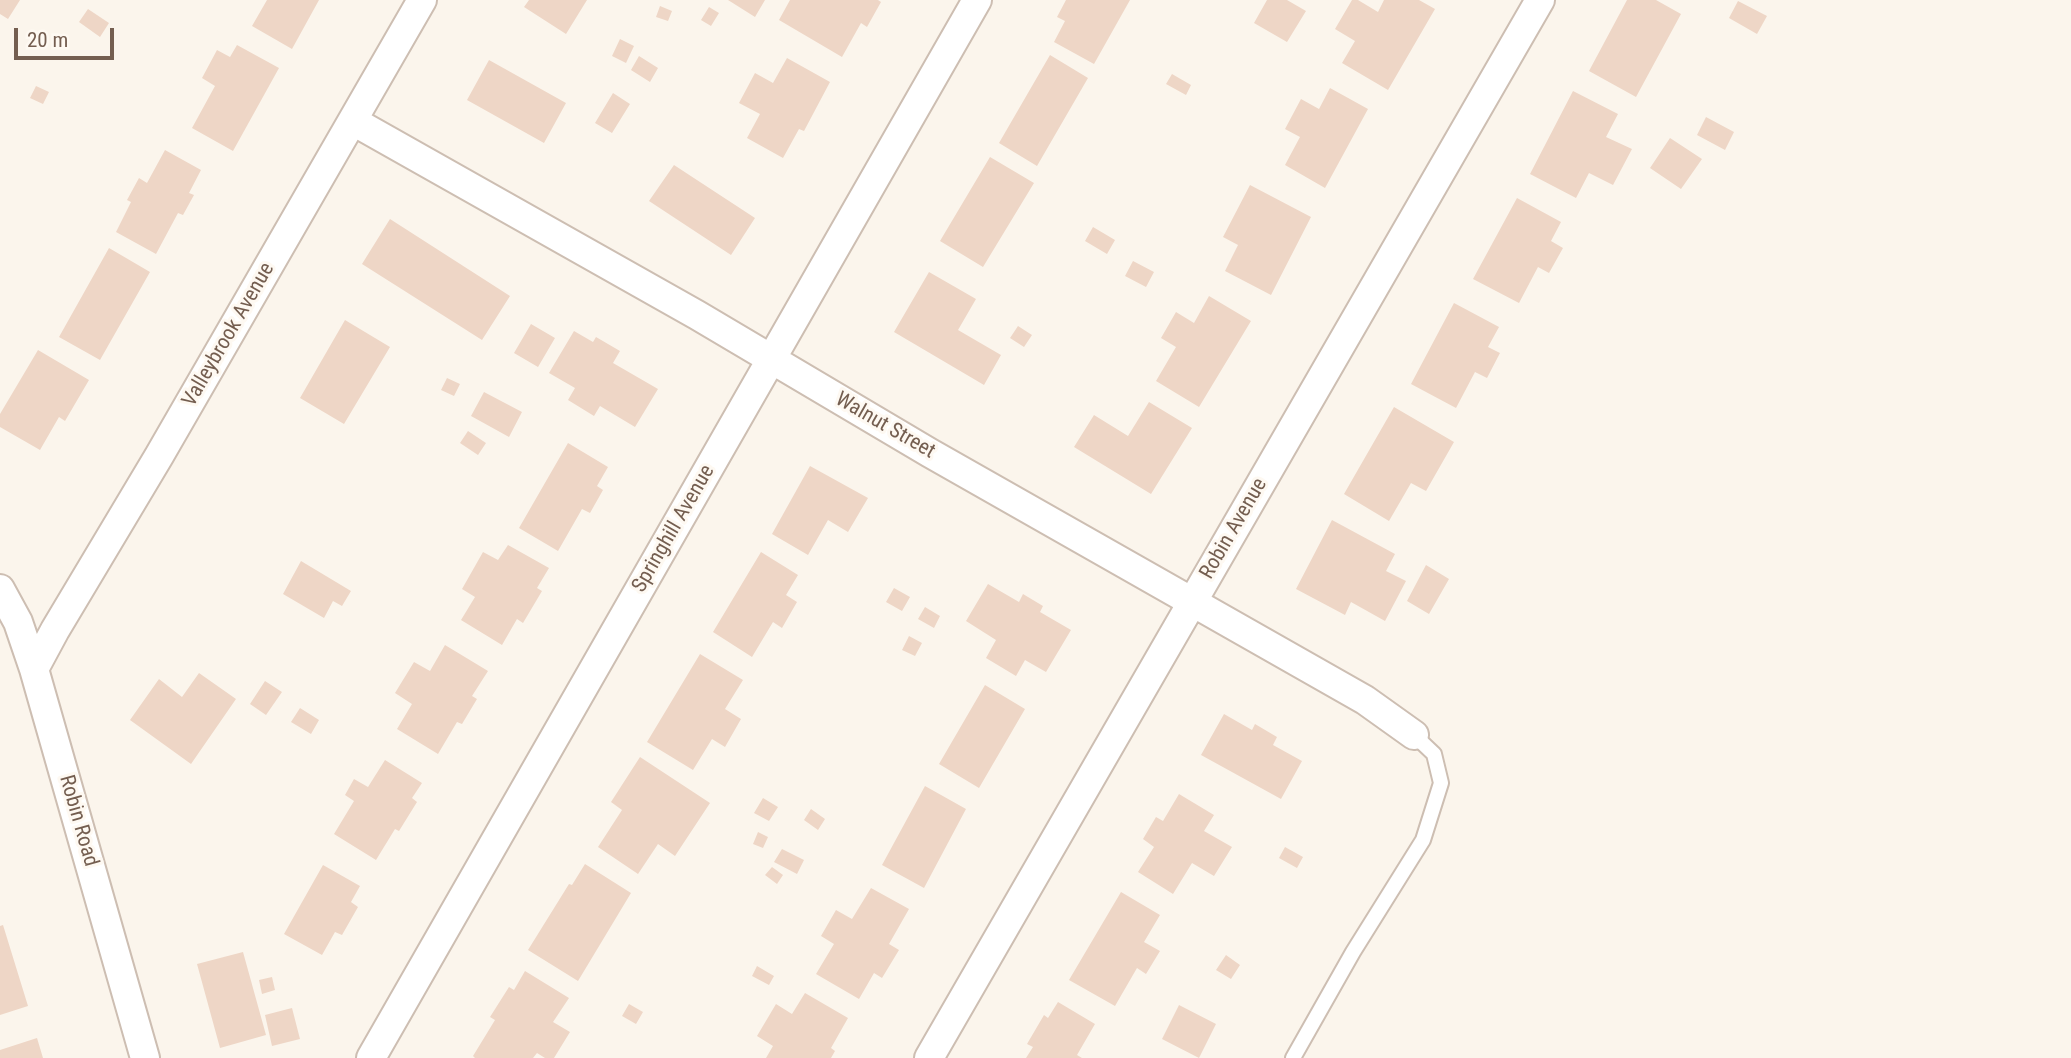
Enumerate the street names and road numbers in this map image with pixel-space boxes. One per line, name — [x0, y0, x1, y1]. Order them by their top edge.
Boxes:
street label: Valleybrook Avenue — [178, 259, 280, 411]
street label: Walnut Street — [831, 387, 939, 465]
street label: Springhill Avenue — [627, 461, 721, 597]
street label: Robin Avenue — [1195, 474, 1273, 584]
street label: Robin Road — [53, 772, 103, 870]

